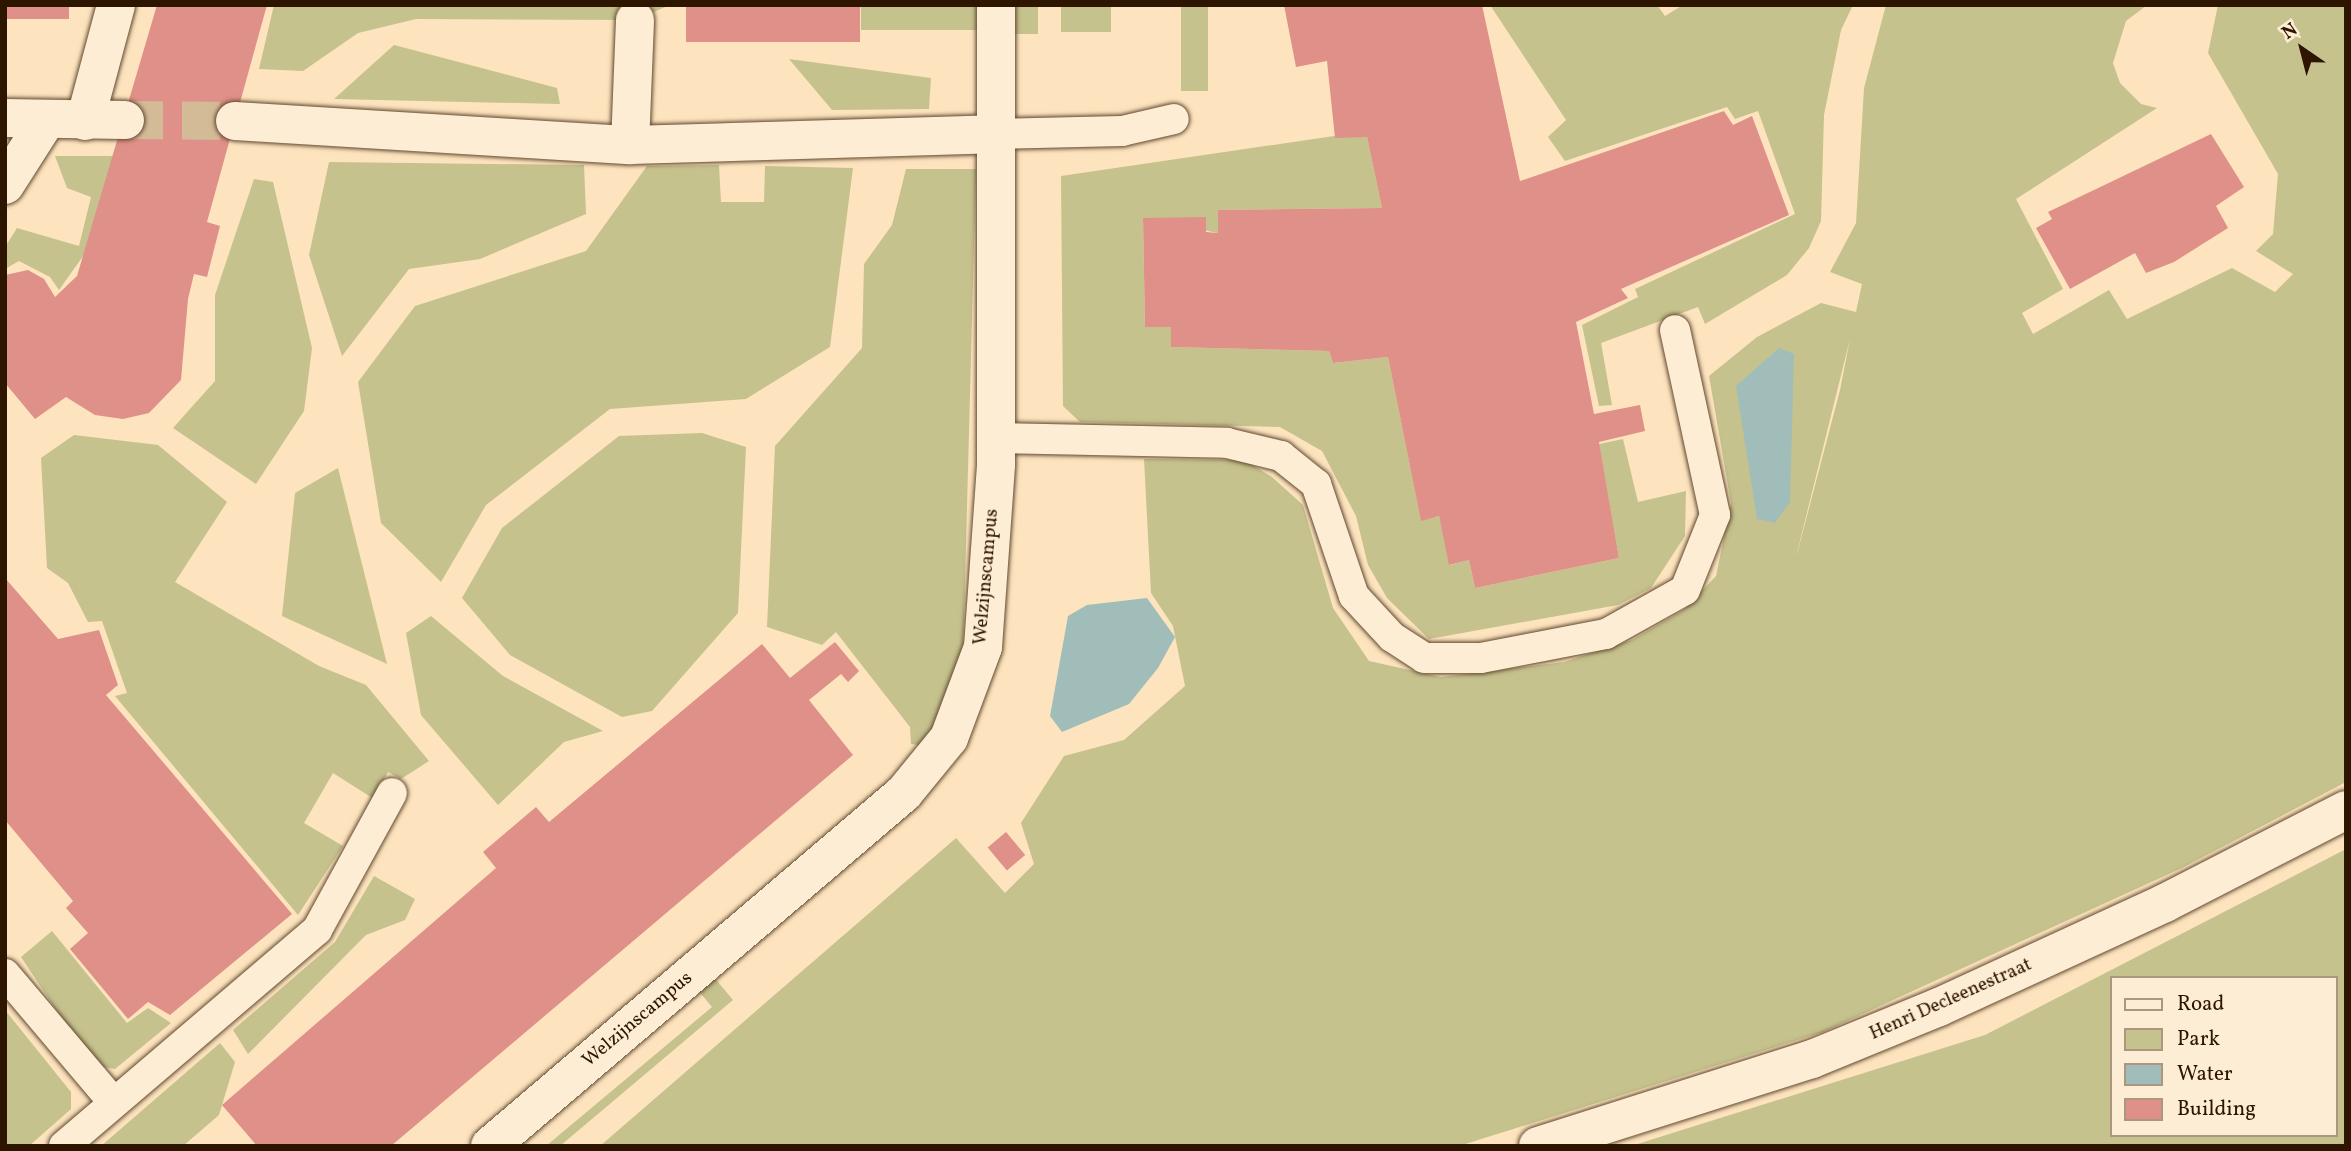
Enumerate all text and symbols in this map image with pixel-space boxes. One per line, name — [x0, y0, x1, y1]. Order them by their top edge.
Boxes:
north arrow — [2267, 14, 2337, 84]
text: N — [2277, 17, 2303, 46]
street label: Welzijnscampus — [970, 508, 1004, 646]
street label: Henri Decleenestraat — [1866, 954, 2036, 1046]
street label: Welzijnscampus — [578, 967, 698, 1073]
legend — [2110, 976, 2337, 1137]
text: Road — [2177, 990, 2224, 1019]
text: Park — [2177, 1025, 2220, 1054]
text: Water — [2177, 1060, 2233, 1089]
text: Building — [2177, 1095, 2256, 1124]

